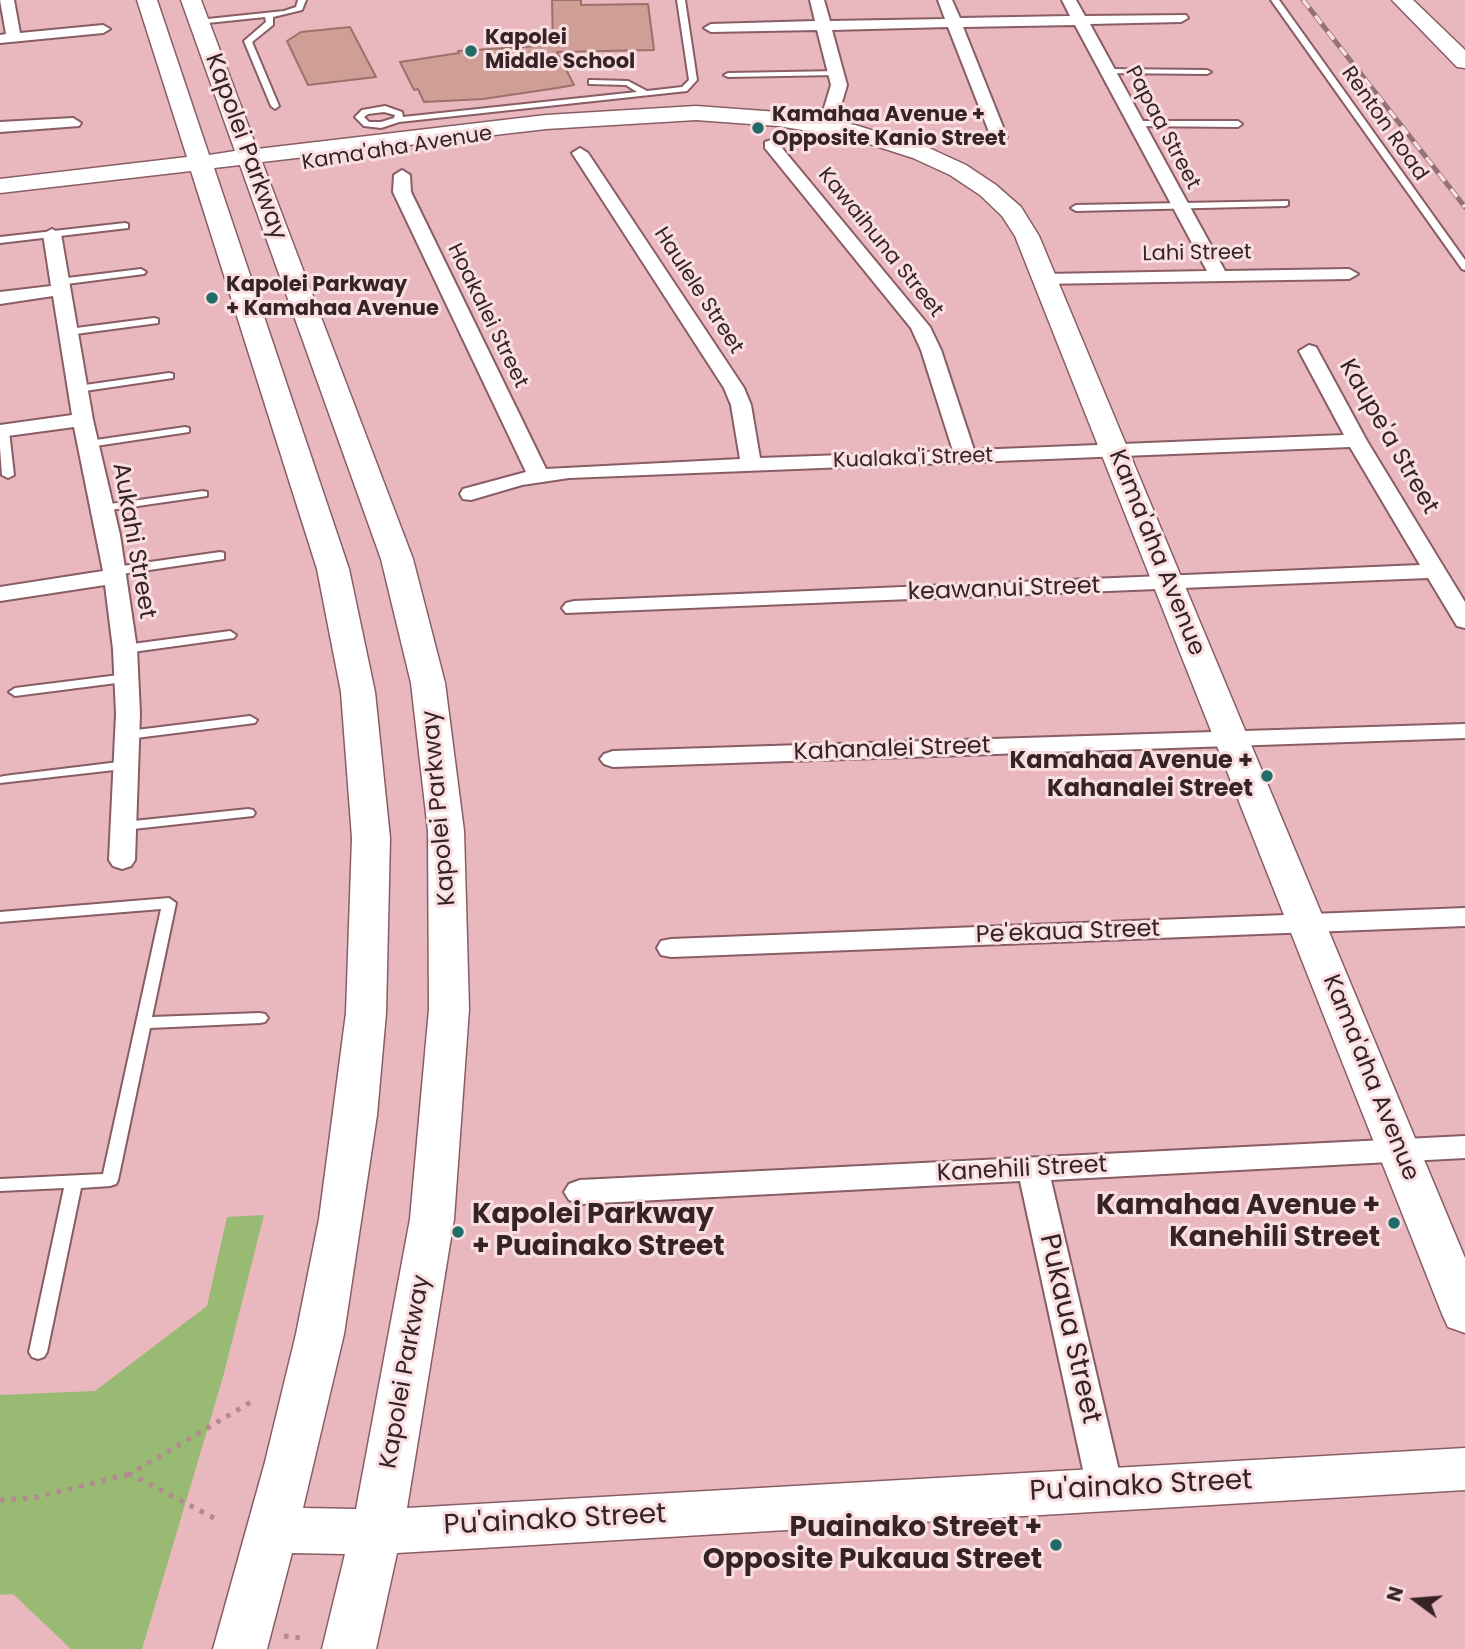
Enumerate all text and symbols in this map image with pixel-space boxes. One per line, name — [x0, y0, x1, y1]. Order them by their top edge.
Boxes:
place label: Kapolei Middle School — [485, 26, 635, 76]
marker: Kapolei Middle School — [463, 43, 479, 59]
street label: Kapolei Parkway — [198, 50, 292, 244]
street label: Papaa Street — [1119, 62, 1205, 194]
street label: Renton Road — [1335, 62, 1433, 186]
place label: Kamahaa Avenue + Opposite Kanio Street — [772, 103, 1006, 153]
marker: Kamahaa Avenue + Opposite Kanio Street — [750, 120, 766, 136]
street label: Kama'aha Avenue — [300, 122, 494, 176]
street label: Kawaihuna Street — [812, 163, 948, 323]
street label: Haulele Street — [648, 223, 748, 359]
street label: Hoakalei Street — [441, 240, 533, 392]
street label: Lahi Street — [1142, 240, 1252, 268]
place label: Kapolei Parkway + Kamahaa Avenue — [226, 273, 439, 323]
marker: Kapolei Parkway + Kamahaa Avenue — [204, 290, 220, 306]
street label: Kaupe'a Street — [1332, 355, 1444, 519]
street label: Kualaka'i Street — [833, 444, 993, 474]
street label: Kama'aha Avenue — [1101, 446, 1211, 660]
street label: Aukahi Street — [105, 461, 161, 621]
street label: keawanui Street — [907, 572, 1101, 608]
street label: Kapolei Parkway — [417, 709, 463, 907]
street label: Kahanalei Street — [793, 732, 991, 768]
place label: Kamahaa Avenue + Kahanalei Street — [1010, 748, 1253, 804]
marker: Kamahaa Avenue + Kahanalei Street — [1259, 768, 1275, 784]
street label: Pe'ekaua Street — [975, 915, 1161, 951]
street label: Kama'aha Avenue — [1315, 971, 1425, 1185]
street label: Kanehili Street — [936, 1151, 1108, 1189]
place label: Kamahaa Avenue + Kanehili Street — [1096, 1190, 1380, 1256]
place label: Kapolei Parkway + Puainako Street — [472, 1199, 725, 1265]
marker: Kamahaa Avenue + Kanehili Street — [1386, 1215, 1402, 1231]
marker: Kapolei Parkway + Puainako Street — [450, 1224, 466, 1240]
street label: Pukaua Street — [1031, 1231, 1107, 1427]
street label: Kapolei Parkway — [375, 1273, 437, 1471]
street label: Pu'ainako Street — [1029, 1464, 1253, 1510]
street label: Pu'ainako Street — [443, 1498, 667, 1544]
place label: Puainako Street + Opposite Pukaua Street — [703, 1512, 1042, 1578]
marker: Puainako Street + Opposite Pukaua Street — [1048, 1537, 1064, 1553]
north arrow — [1381, 1565, 1451, 1635]
text: N — [1380, 1583, 1410, 1605]

